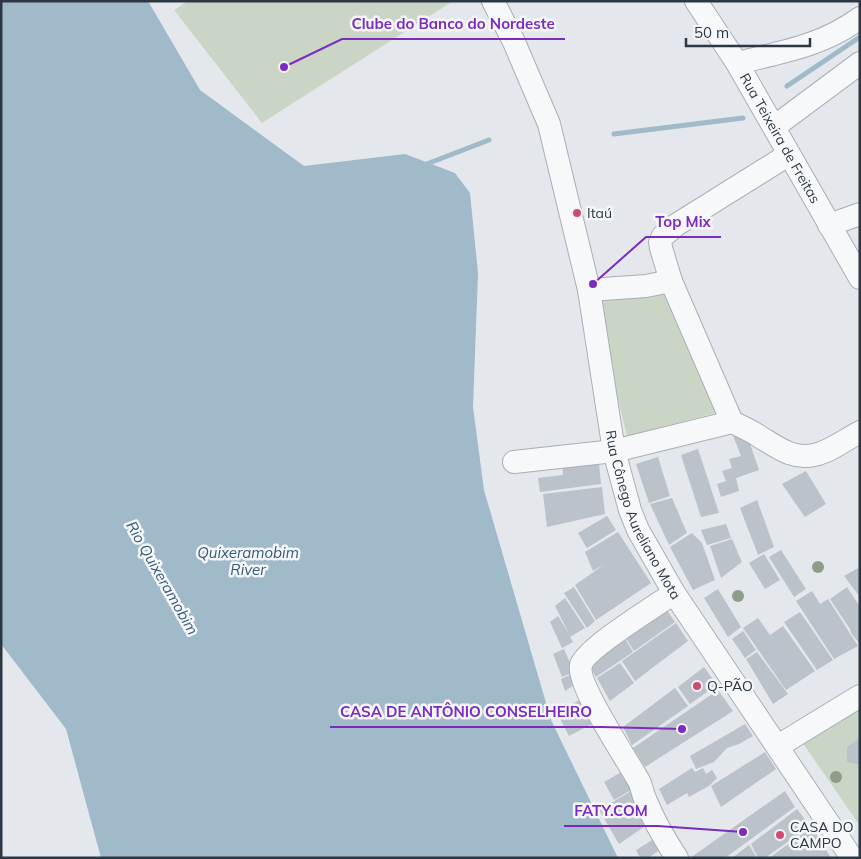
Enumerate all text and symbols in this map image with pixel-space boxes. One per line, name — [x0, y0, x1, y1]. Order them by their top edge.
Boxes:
callout: Clube do Banco do Nordeste — [342, 9, 565, 39]
text: Clube do Banco do Nordeste — [351, 14, 555, 33]
scale bar — [686, 15, 810, 47]
text: 50 m — [694, 23, 729, 42]
street label: Rua Teixeira de Freitas — [736, 70, 824, 207]
place label: Itaú — [587, 204, 612, 222]
marker: Itaú — [571, 207, 583, 219]
callout: Top Mix — [646, 207, 721, 237]
text: Top Mix — [655, 212, 712, 231]
street label: Rua Cônego Aureliano Mota — [602, 429, 685, 603]
water label: Rio Quixeramobim — [122, 518, 203, 638]
water label: Quixeramobim River — [197, 543, 299, 579]
place label: Q-PÃO — [707, 677, 753, 695]
marker: Q-PÃO — [691, 680, 703, 692]
callout: CASA DE ANTÔNIO CONSELHEIRO — [330, 697, 602, 727]
text: CASA DE ANTÔNIO CONSELHEIRO — [340, 702, 592, 721]
callout: FATY.COM — [564, 796, 658, 826]
text: FATY.COM — [574, 801, 648, 820]
place label: CASA DO CAMPO — [790, 818, 853, 852]
marker: CASA DO CAMPO — [774, 829, 786, 841]

